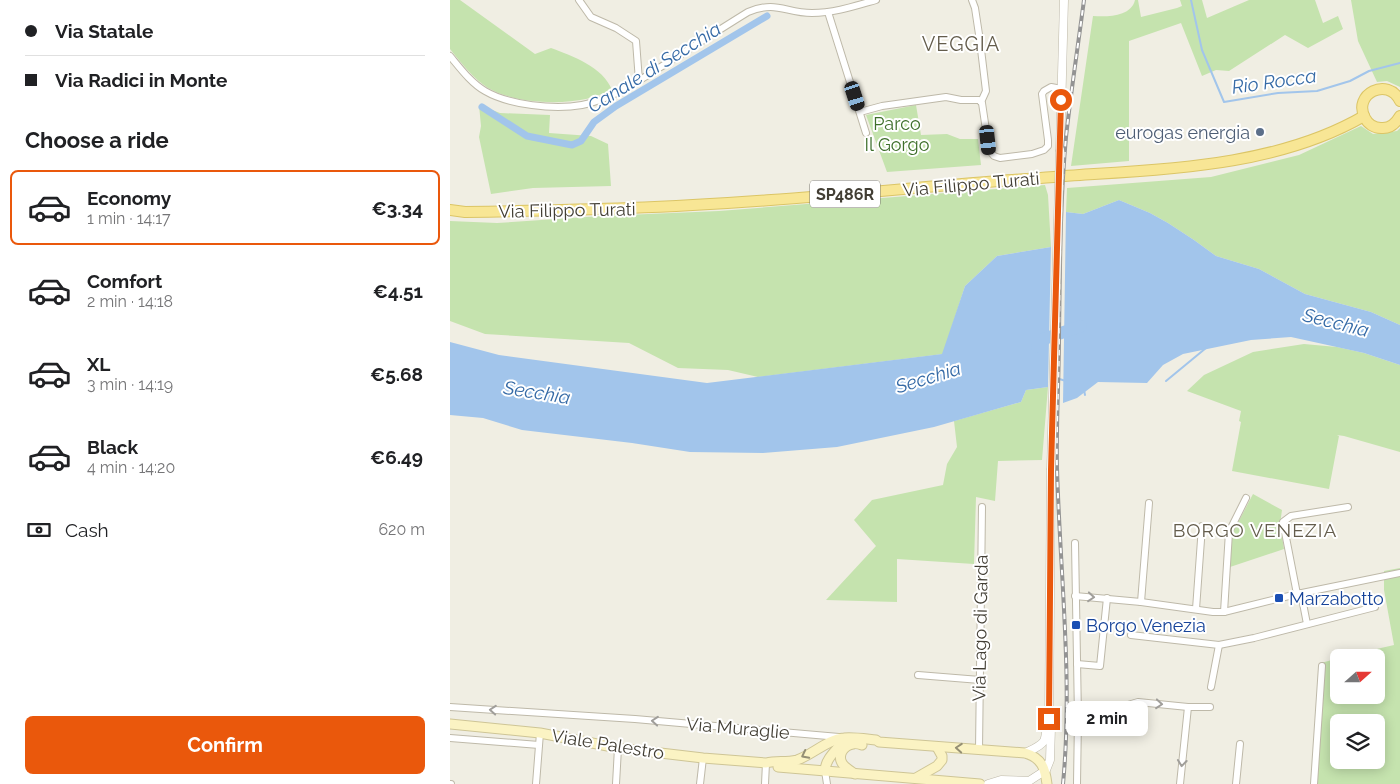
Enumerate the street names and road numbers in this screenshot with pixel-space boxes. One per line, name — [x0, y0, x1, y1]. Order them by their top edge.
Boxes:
street label: Via Filippo Turati — [902, 168, 1040, 200]
road number: SP486R — [810, 180, 880, 208]
street label: Via Filippo Turati — [498, 198, 636, 222]
street label: Via Lago di Garda — [968, 554, 992, 702]
street label: Via Muraglie — [685, 713, 791, 743]
street label: Viale Palestro — [550, 725, 666, 763]

